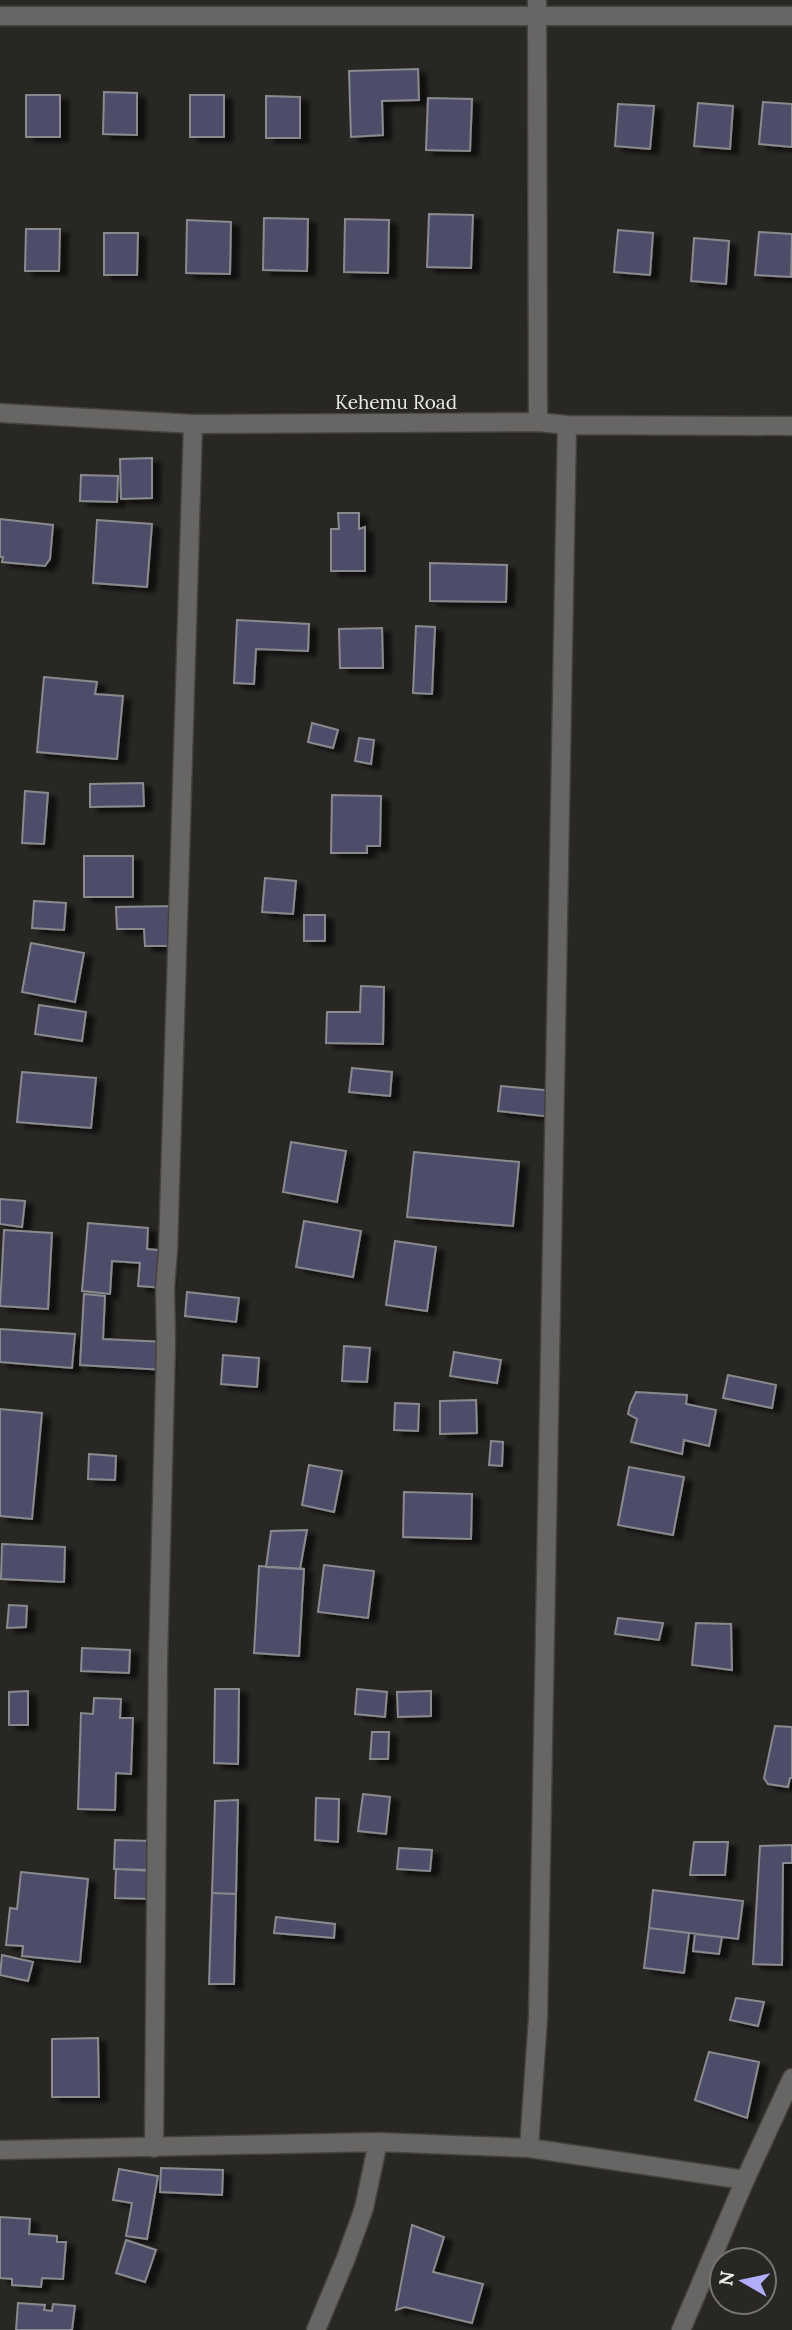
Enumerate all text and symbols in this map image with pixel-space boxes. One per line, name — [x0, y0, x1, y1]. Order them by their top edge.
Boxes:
street label: Kehemu Road — [335, 390, 457, 414]
north arrow — [708, 2246, 778, 2316]
text: N — [713, 2269, 739, 2287]

